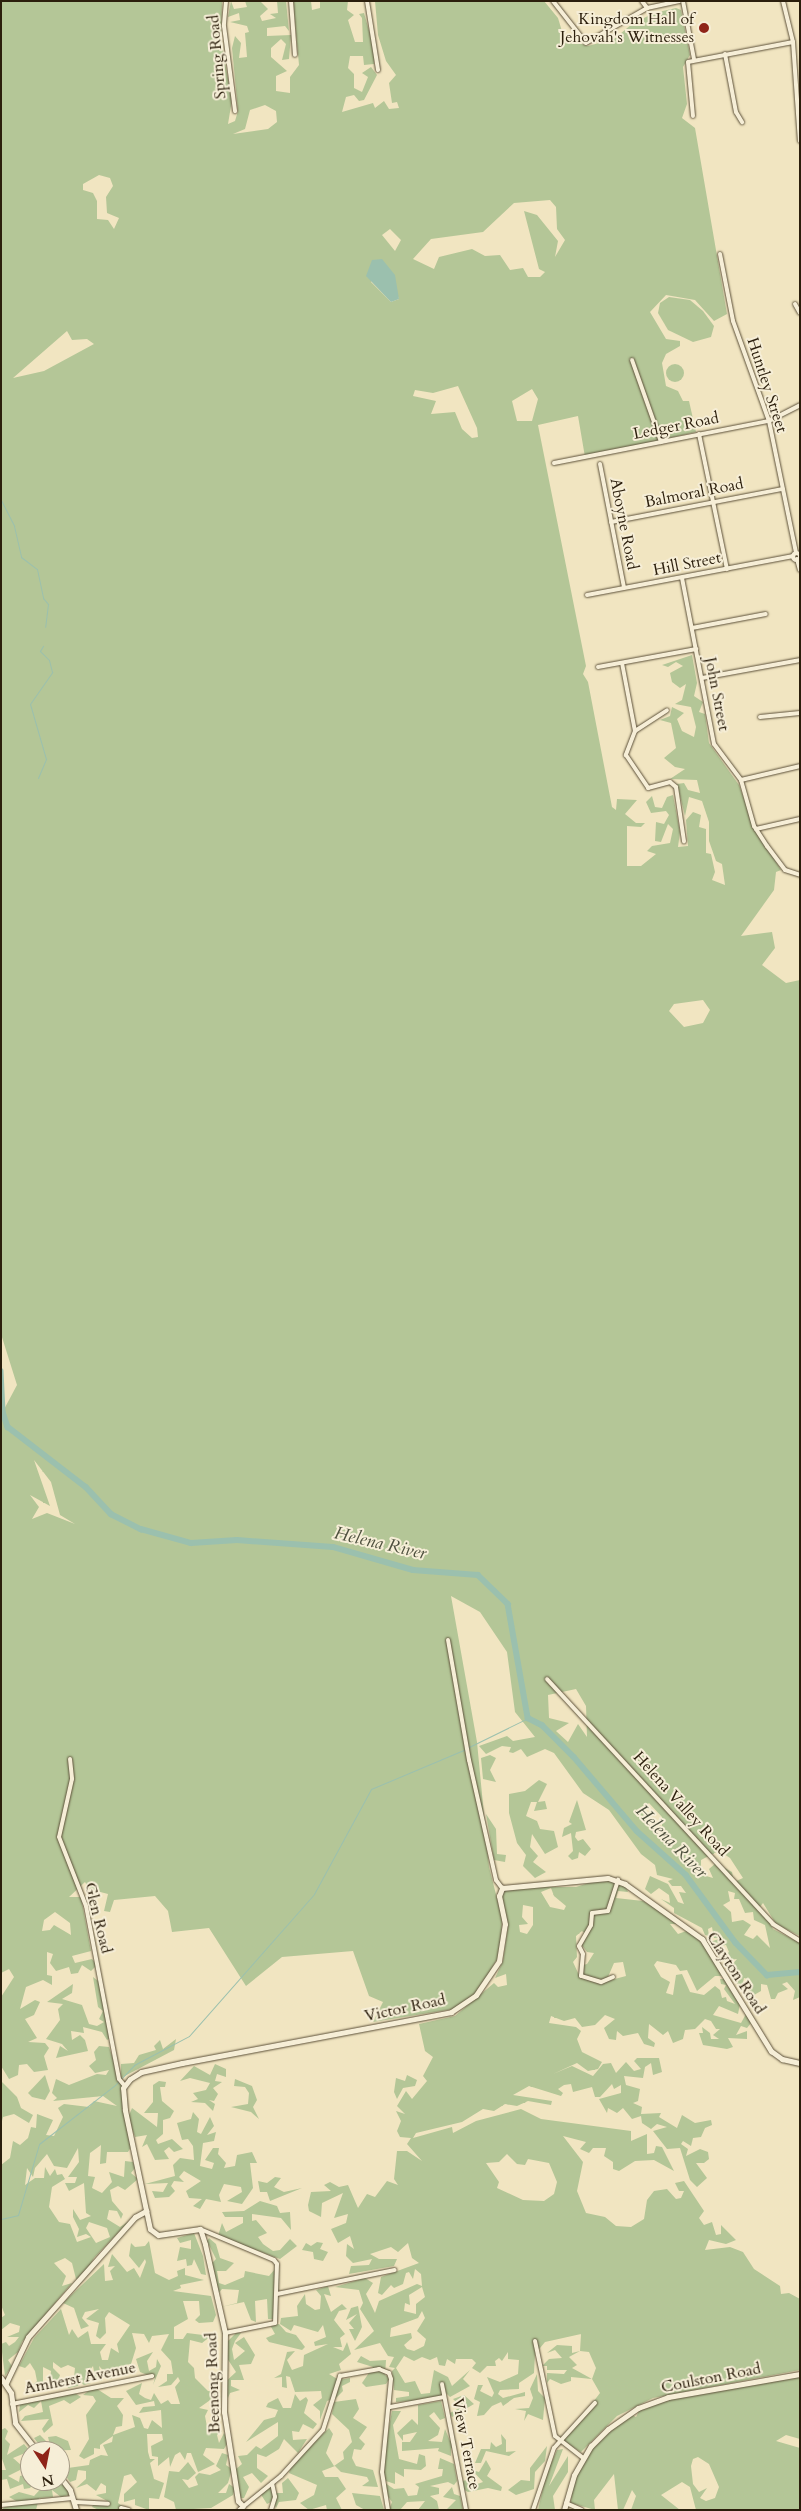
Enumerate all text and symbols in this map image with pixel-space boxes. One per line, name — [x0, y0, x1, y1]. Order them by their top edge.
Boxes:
place label: Kingdom Hall of Jehovah's Witnesses — [560, 9, 694, 47]
street label: Spring Road — [204, 14, 230, 100]
marker: Kingdom Hall of Jehovah's Witnesses — [698, 22, 710, 34]
street label: Huntley Street — [743, 335, 791, 435]
street label: Ledger Road — [631, 408, 721, 444]
street label: Balmoral Road — [643, 474, 745, 512]
street label: Aboyne Road — [606, 477, 642, 571]
street label: Hill Street — [651, 548, 723, 580]
street label: John Street — [700, 655, 734, 733]
water label: Helena River — [332, 1523, 428, 1565]
street label: Helena Valley Road — [629, 1748, 733, 1860]
water label: Helena River — [631, 1801, 711, 1883]
street label: Glen Road — [80, 1880, 116, 1956]
street label: Clayton Road — [702, 1928, 770, 2018]
street label: Victor Road — [363, 1990, 447, 2026]
street label: Beenong Road — [202, 2332, 224, 2434]
street label: Amherst Avenue — [23, 2358, 137, 2398]
street label: Coulston Road — [659, 2359, 763, 2397]
street label: View Terrace — [448, 2397, 484, 2491]
north arrow — [20, 2441, 70, 2491]
text: N — [40, 2470, 56, 2491]

